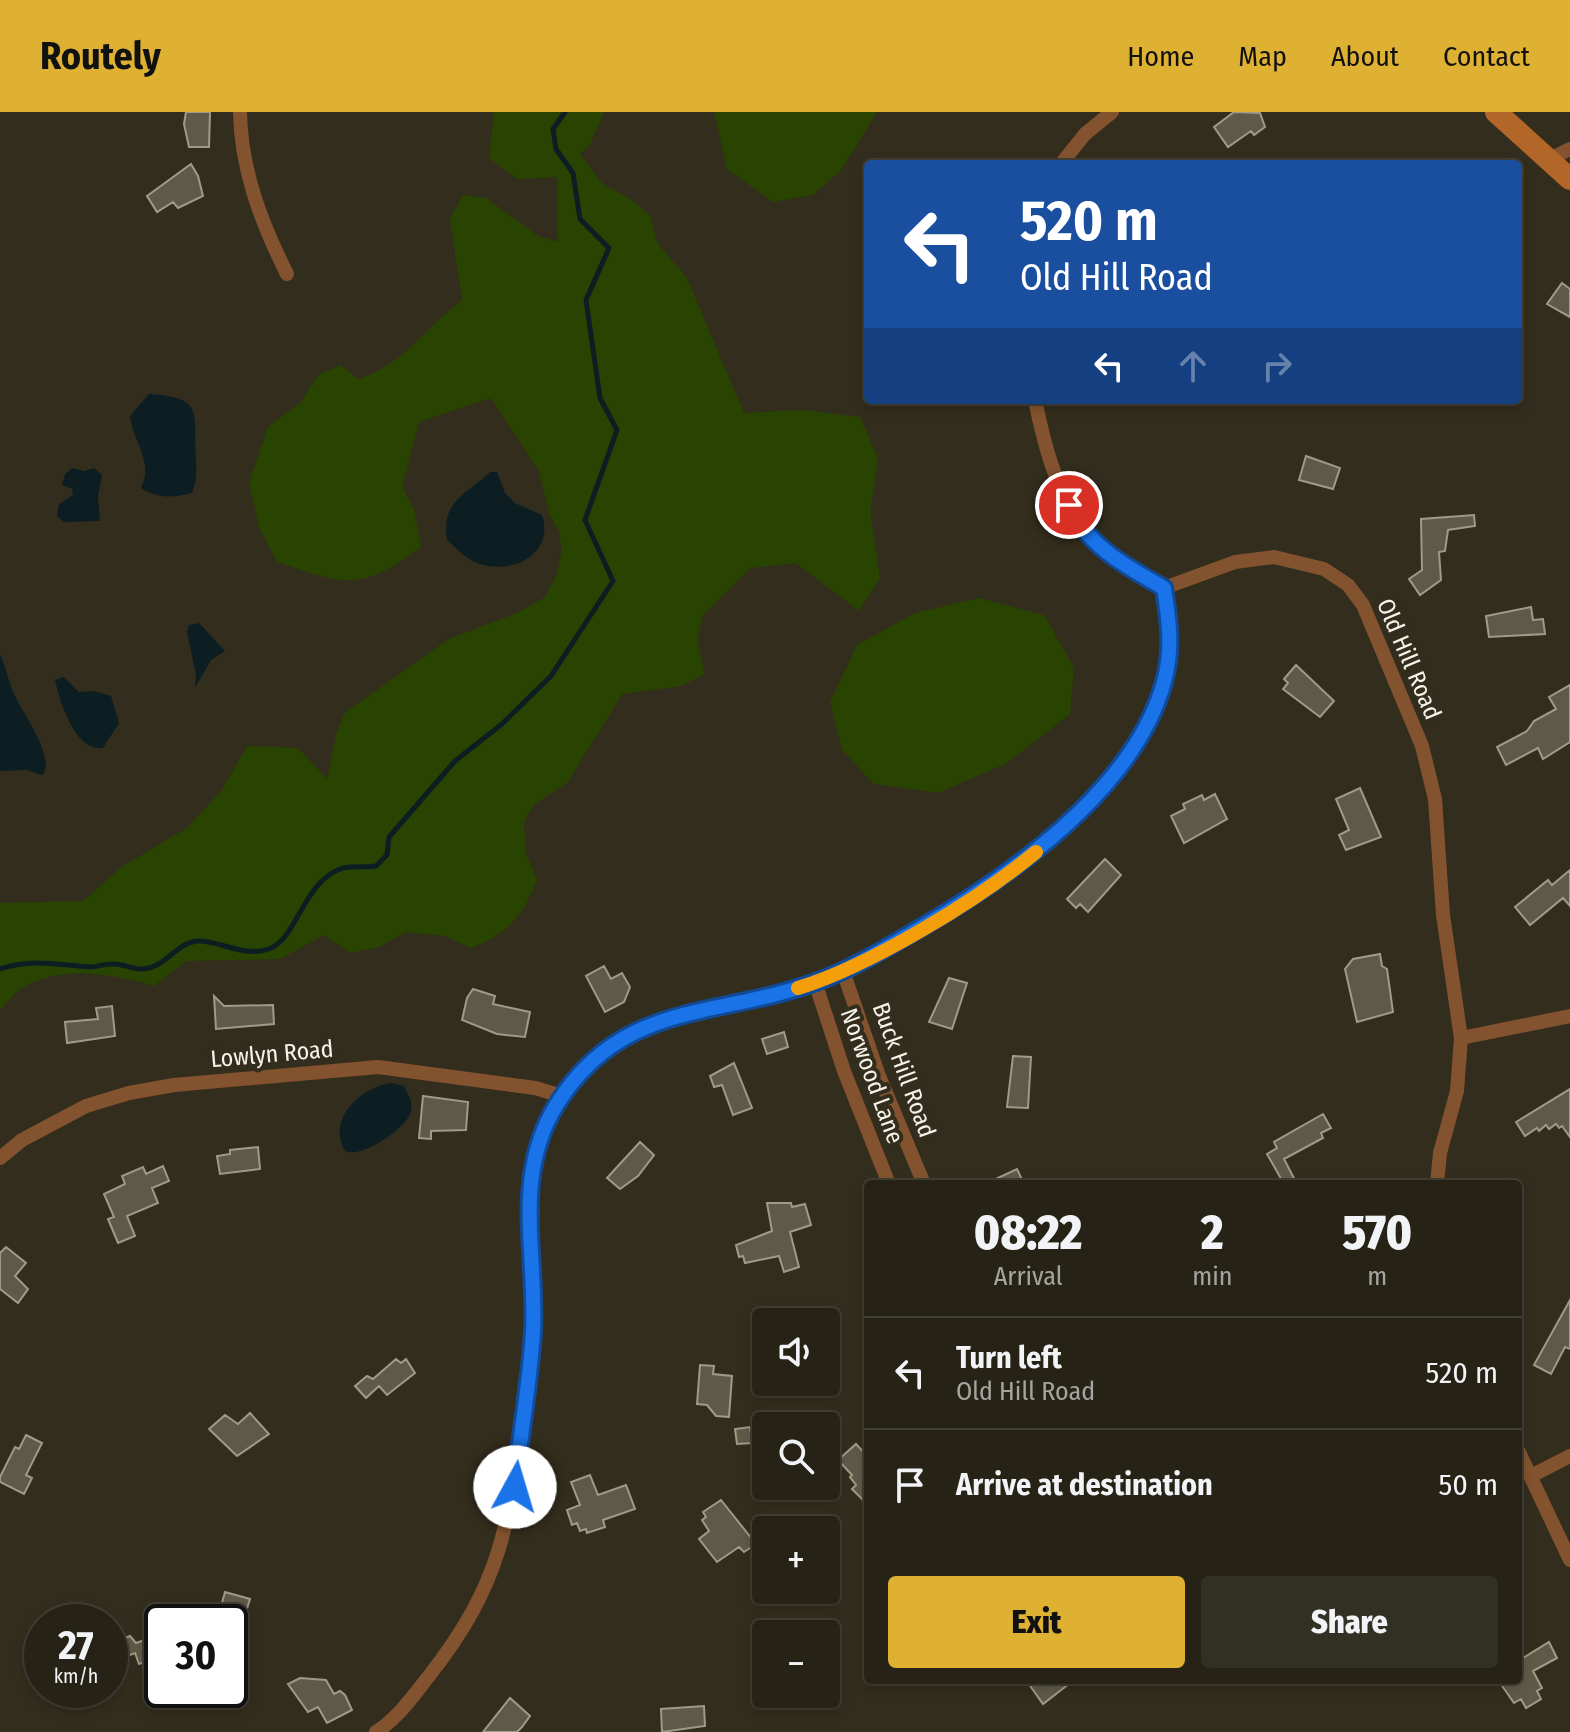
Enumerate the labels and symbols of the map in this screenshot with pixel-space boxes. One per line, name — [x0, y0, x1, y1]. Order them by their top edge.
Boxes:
pin — [1035, 471, 1103, 539]
street label: Old Hill Road — [1371, 594, 1447, 724]
street label: Buck Hill Road — [867, 999, 941, 1141]
street label: Norwood Lane — [835, 1005, 909, 1147]
street label: Lowlyn Road — [209, 1035, 335, 1073]
position arrow — [473, 1445, 557, 1529]
speed limit sign: 30 — [144, 1604, 248, 1708]

